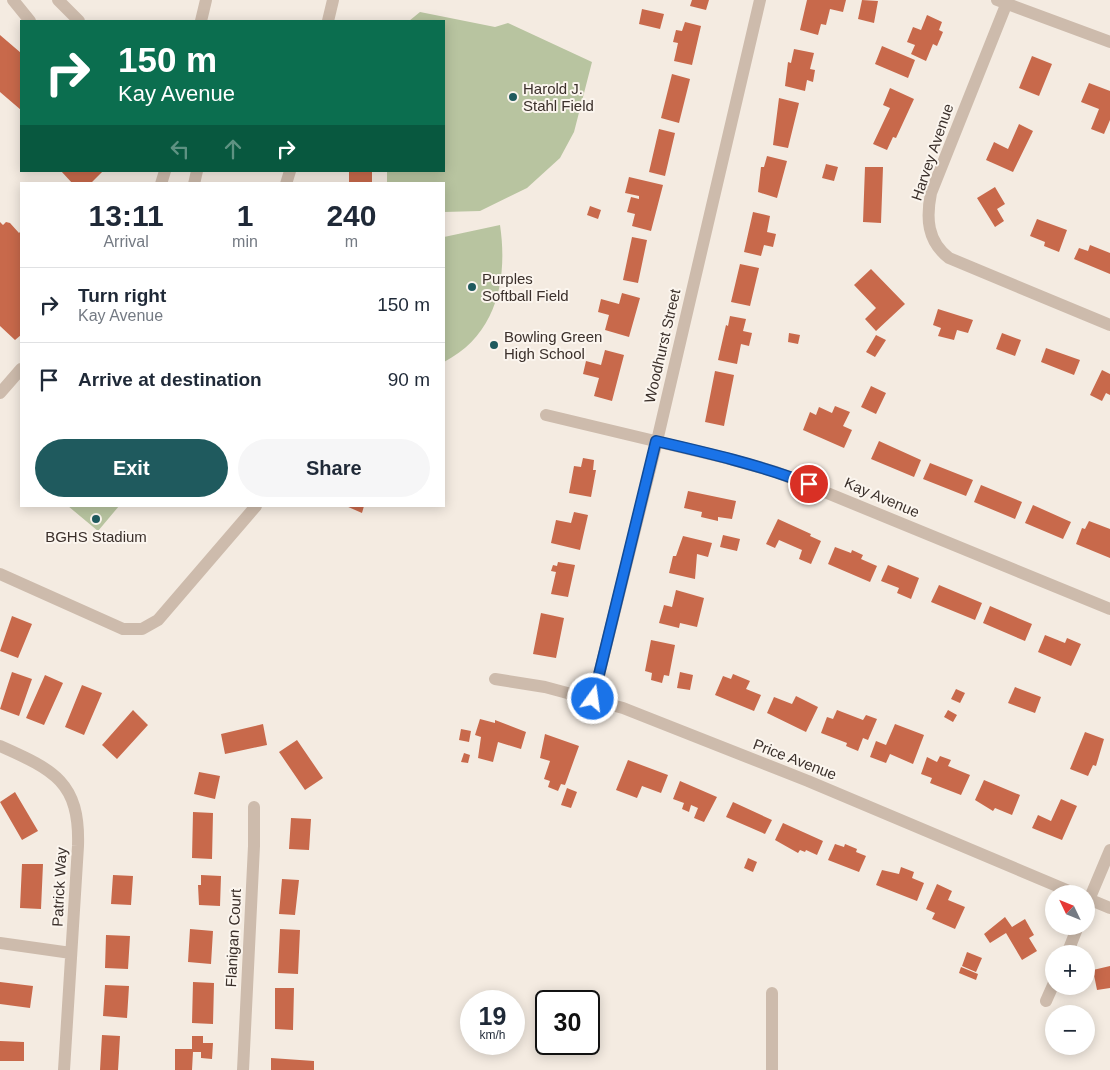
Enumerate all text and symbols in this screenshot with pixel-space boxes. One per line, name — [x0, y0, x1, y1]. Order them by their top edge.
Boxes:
icon: right — [35, 40, 100, 105]
text: 150 m — [118, 40, 217, 79]
place label: Harold J. Stahl Field — [523, 80, 594, 114]
text: Kay Avenue — [118, 81, 235, 106]
marker: Harold J. Stahl Field — [507, 91, 519, 103]
street label: Harvey Avenue — [907, 101, 957, 203]
icon: left — [166, 135, 194, 163]
icon: ahead — [219, 135, 247, 163]
icon: right — [272, 135, 300, 163]
text: 13:11 — [89, 199, 164, 232]
text: 1 — [237, 199, 253, 232]
text: 240 — [326, 199, 376, 232]
text: Arrival — [103, 233, 149, 250]
text: min — [232, 233, 258, 250]
text: m — [345, 233, 358, 250]
place label: Purples Softball Field — [482, 270, 569, 304]
marker: Purples Softball Field — [466, 281, 478, 293]
text: Turn right — [78, 285, 166, 306]
street label: Woodhurst Street — [641, 287, 684, 405]
icon: right — [35, 291, 63, 319]
text: 150 m — [377, 294, 430, 315]
text: Kay Avenue — [78, 307, 163, 324]
place label: Bowling Green High School — [504, 328, 602, 362]
marker: Bowling Green High School — [488, 339, 500, 351]
icon: arrive — [35, 366, 63, 394]
text: Arrive at destination — [78, 369, 262, 390]
text: 90 m — [388, 369, 430, 390]
button: Exit — [35, 439, 228, 497]
button: Share — [238, 439, 430, 497]
pin — [788, 463, 830, 505]
icon: arrive — [795, 470, 823, 498]
street label: Kay Avenue — [842, 474, 922, 520]
marker: BGHS Stadium — [90, 513, 102, 525]
place label: BGHS Stadium — [45, 528, 147, 545]
position arrow — [566, 672, 618, 724]
street label: Price Avenue — [751, 735, 839, 783]
street label: Patrick Way — [48, 846, 70, 927]
north arrow — [1045, 885, 1095, 935]
map controls — [1045, 885, 1095, 1055]
street label: Flanigan Court — [222, 888, 244, 988]
button: + — [1045, 945, 1095, 995]
speed limit sign: 30 — [535, 990, 600, 1055]
text: 19 — [479, 1002, 506, 1030]
button: − — [1045, 1005, 1095, 1055]
text: km/h — [479, 1028, 506, 1042]

